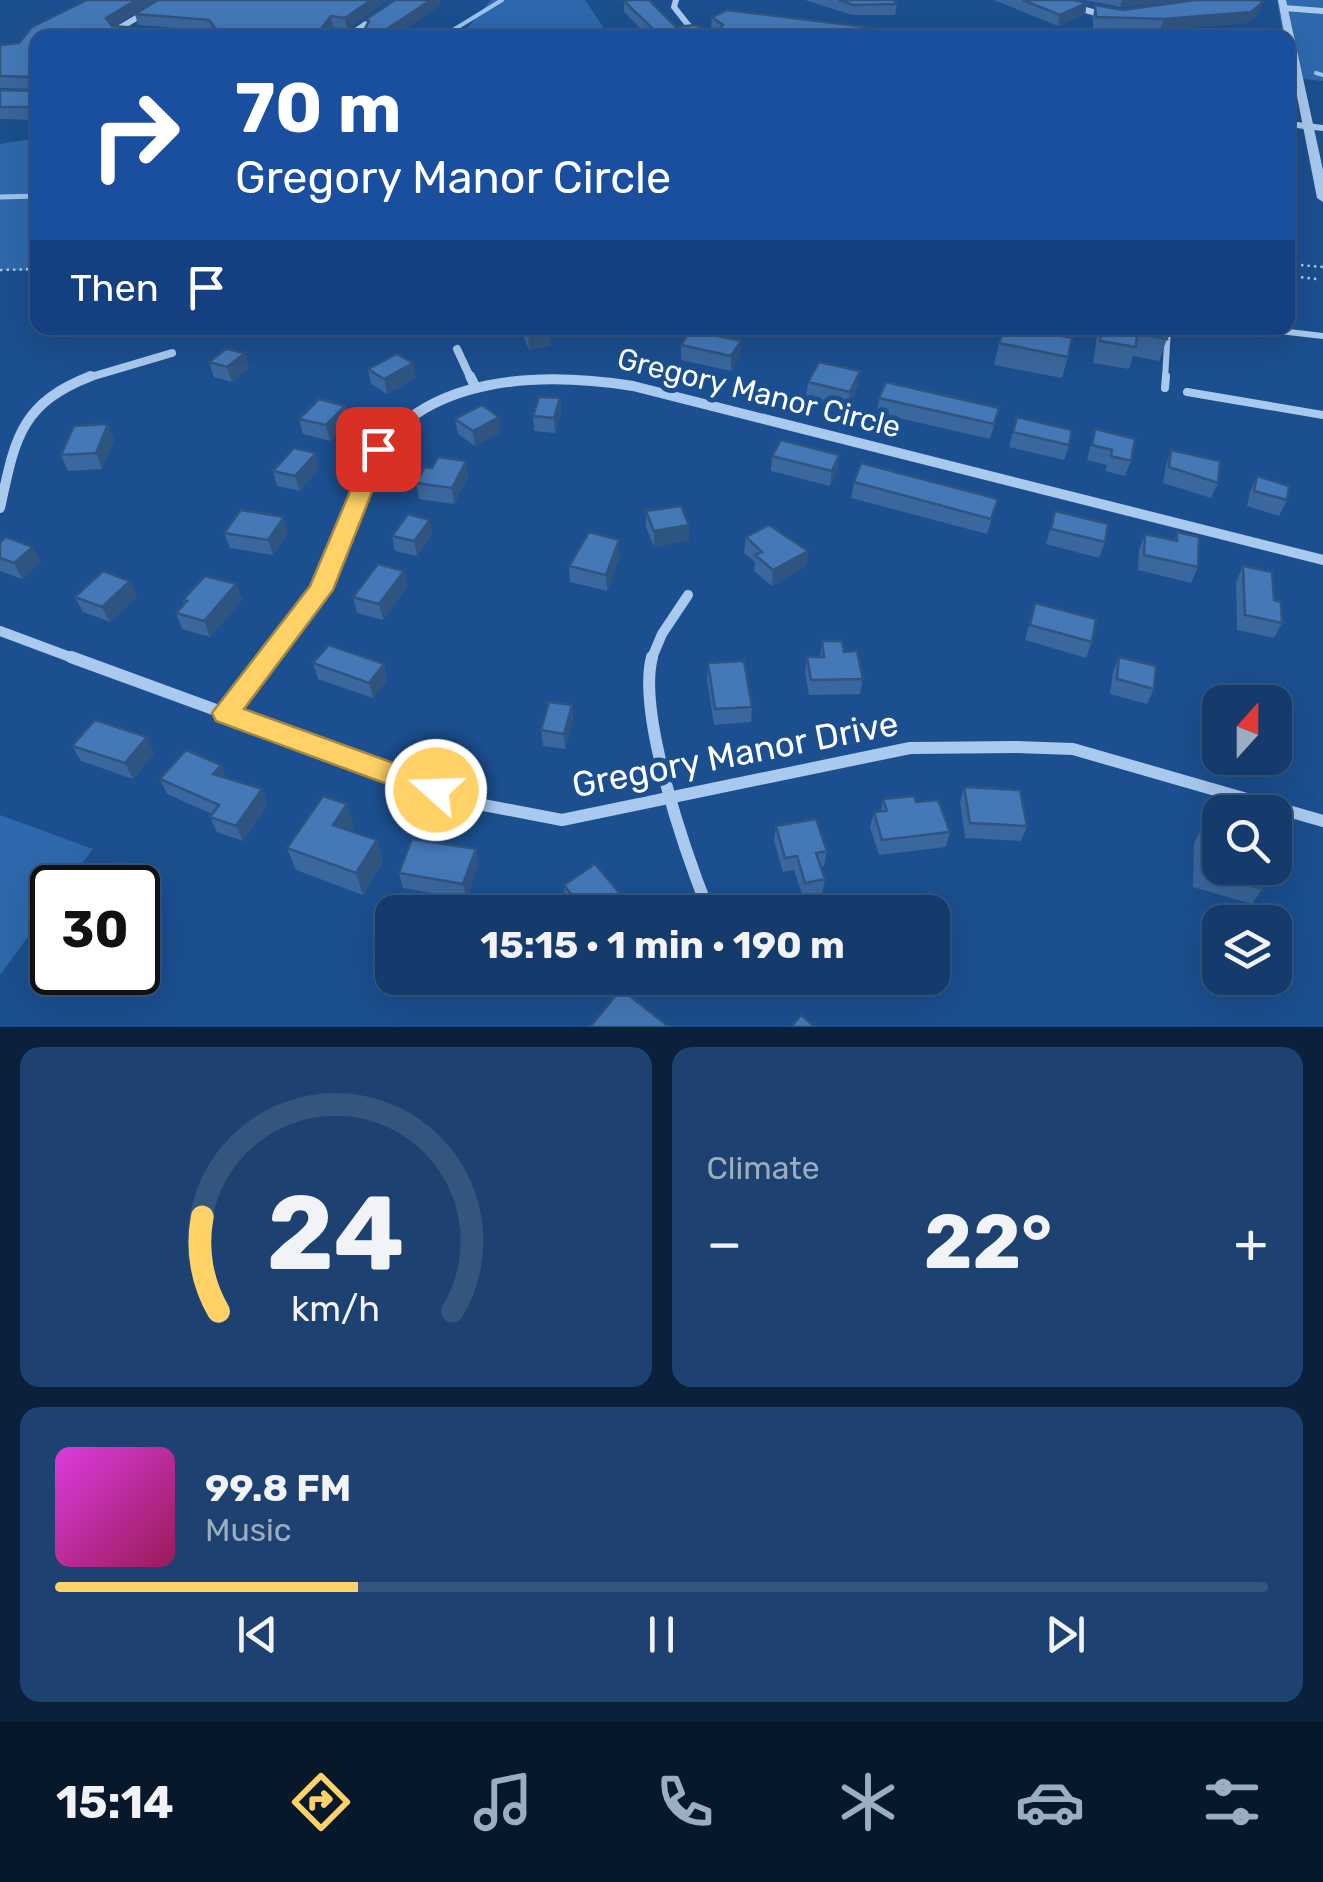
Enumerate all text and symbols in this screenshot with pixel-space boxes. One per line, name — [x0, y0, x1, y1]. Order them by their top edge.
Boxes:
text: 70 m — [235, 67, 402, 150]
icon: right — [70, 70, 200, 200]
text: Gregory Manor Circle — [235, 151, 671, 204]
icon: arrive — [179, 260, 234, 315]
text: Then — [70, 265, 159, 311]
street label: Gregory Manor Circle — [614, 340, 904, 446]
pin — [336, 407, 421, 492]
icon: arrive — [351, 422, 406, 477]
north arrow — [1202, 685, 1292, 775]
map controls — [1202, 685, 1292, 995]
street label: Gregory Manor Drive — [568, 702, 902, 806]
position arrow — [384, 738, 488, 842]
button: search — [1202, 795, 1292, 885]
speed limit sign: 30 — [30, 865, 160, 995]
button: layers — [1202, 905, 1292, 995]
text: 15:15 · 1 min · 190 m — [480, 922, 845, 968]
text: Climate — [707, 1149, 820, 1187]
text: 24 — [267, 1172, 405, 1295]
text: 22° — [924, 1198, 1052, 1287]
text: − — [707, 1211, 742, 1276]
text: + — [1234, 1211, 1268, 1276]
text: km/h — [291, 1288, 380, 1330]
text: 99.8 FM — [205, 1465, 351, 1511]
text: Music — [205, 1511, 291, 1549]
icon: previous — [230, 1607, 285, 1662]
icon: pause — [634, 1607, 689, 1662]
icon: next — [1038, 1607, 1093, 1662]
icon: directions — [286, 1767, 356, 1837]
icon: music — [468, 1767, 538, 1837]
icon: phone — [650, 1767, 720, 1837]
icon: climate — [833, 1767, 903, 1837]
icon: car — [1015, 1767, 1085, 1837]
icon: filters — [1197, 1767, 1267, 1837]
text: 15:14 — [56, 1776, 174, 1829]

